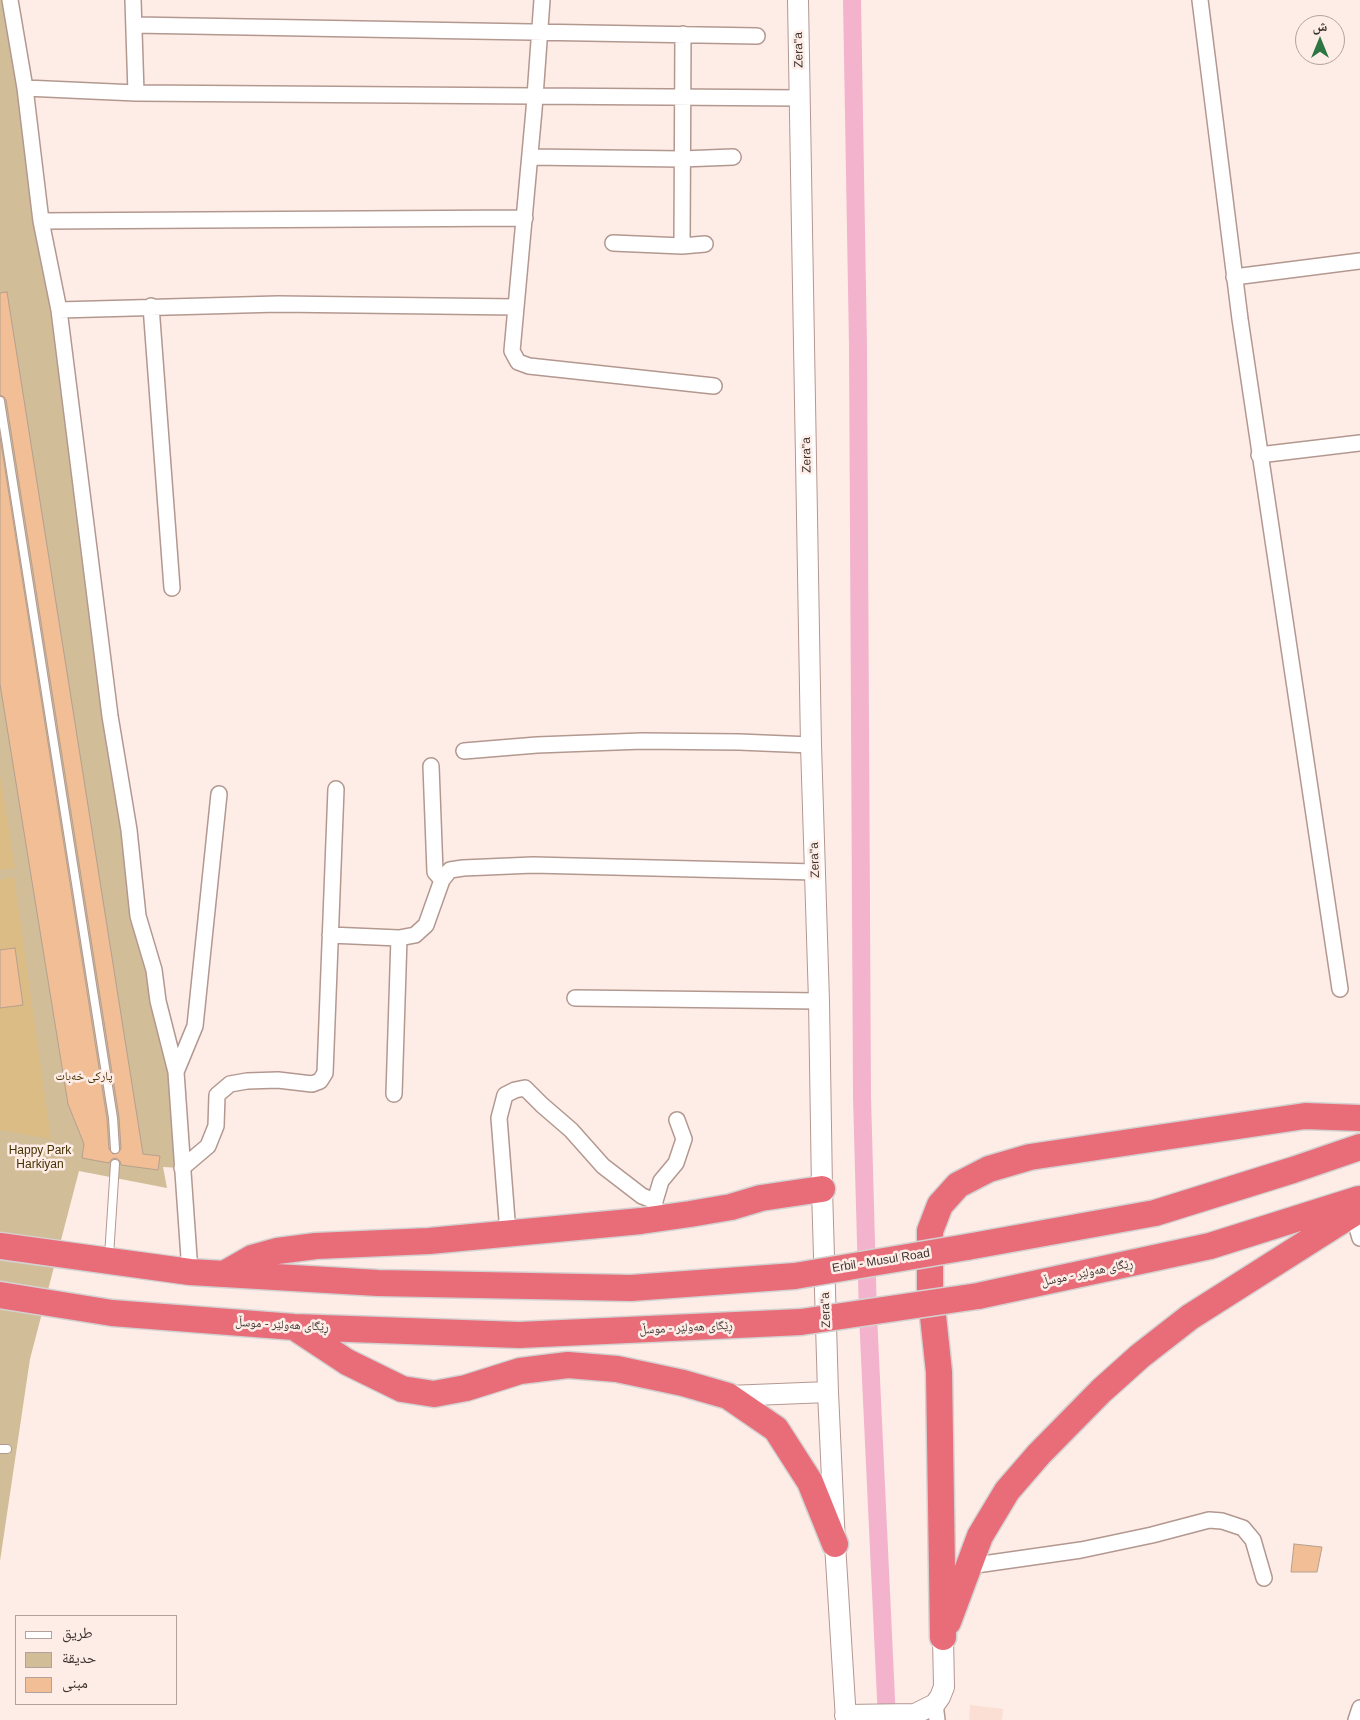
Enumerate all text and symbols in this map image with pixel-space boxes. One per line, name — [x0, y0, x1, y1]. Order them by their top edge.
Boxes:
north arrow — [1295, 15, 1345, 65]
text: ش — [1313, 18, 1327, 34]
street label: Zera"a — [791, 32, 807, 68]
street label: Zera"a — [799, 437, 815, 473]
street label: Zera"a — [807, 842, 823, 878]
park label: پارکی خەبات — [56, 1070, 112, 1084]
park label: Happy Park Harkiyan — [9, 1144, 71, 1172]
street label: Erbil - Musul Road — [831, 1246, 931, 1276]
street label: ڕێگای هەولێر - موسڵ — [1040, 1256, 1134, 1290]
street label: Zera"a — [818, 1292, 834, 1328]
street label: ڕێگای هەولێر - موسڵ — [235, 1315, 329, 1335]
street label: ڕێگای هەولێر - موسڵ — [639, 1318, 733, 1338]
legend — [15, 1615, 178, 1705]
text: طريق — [62, 1624, 93, 1641]
text: حديقة — [62, 1649, 96, 1666]
text: مبنى — [62, 1674, 88, 1691]

